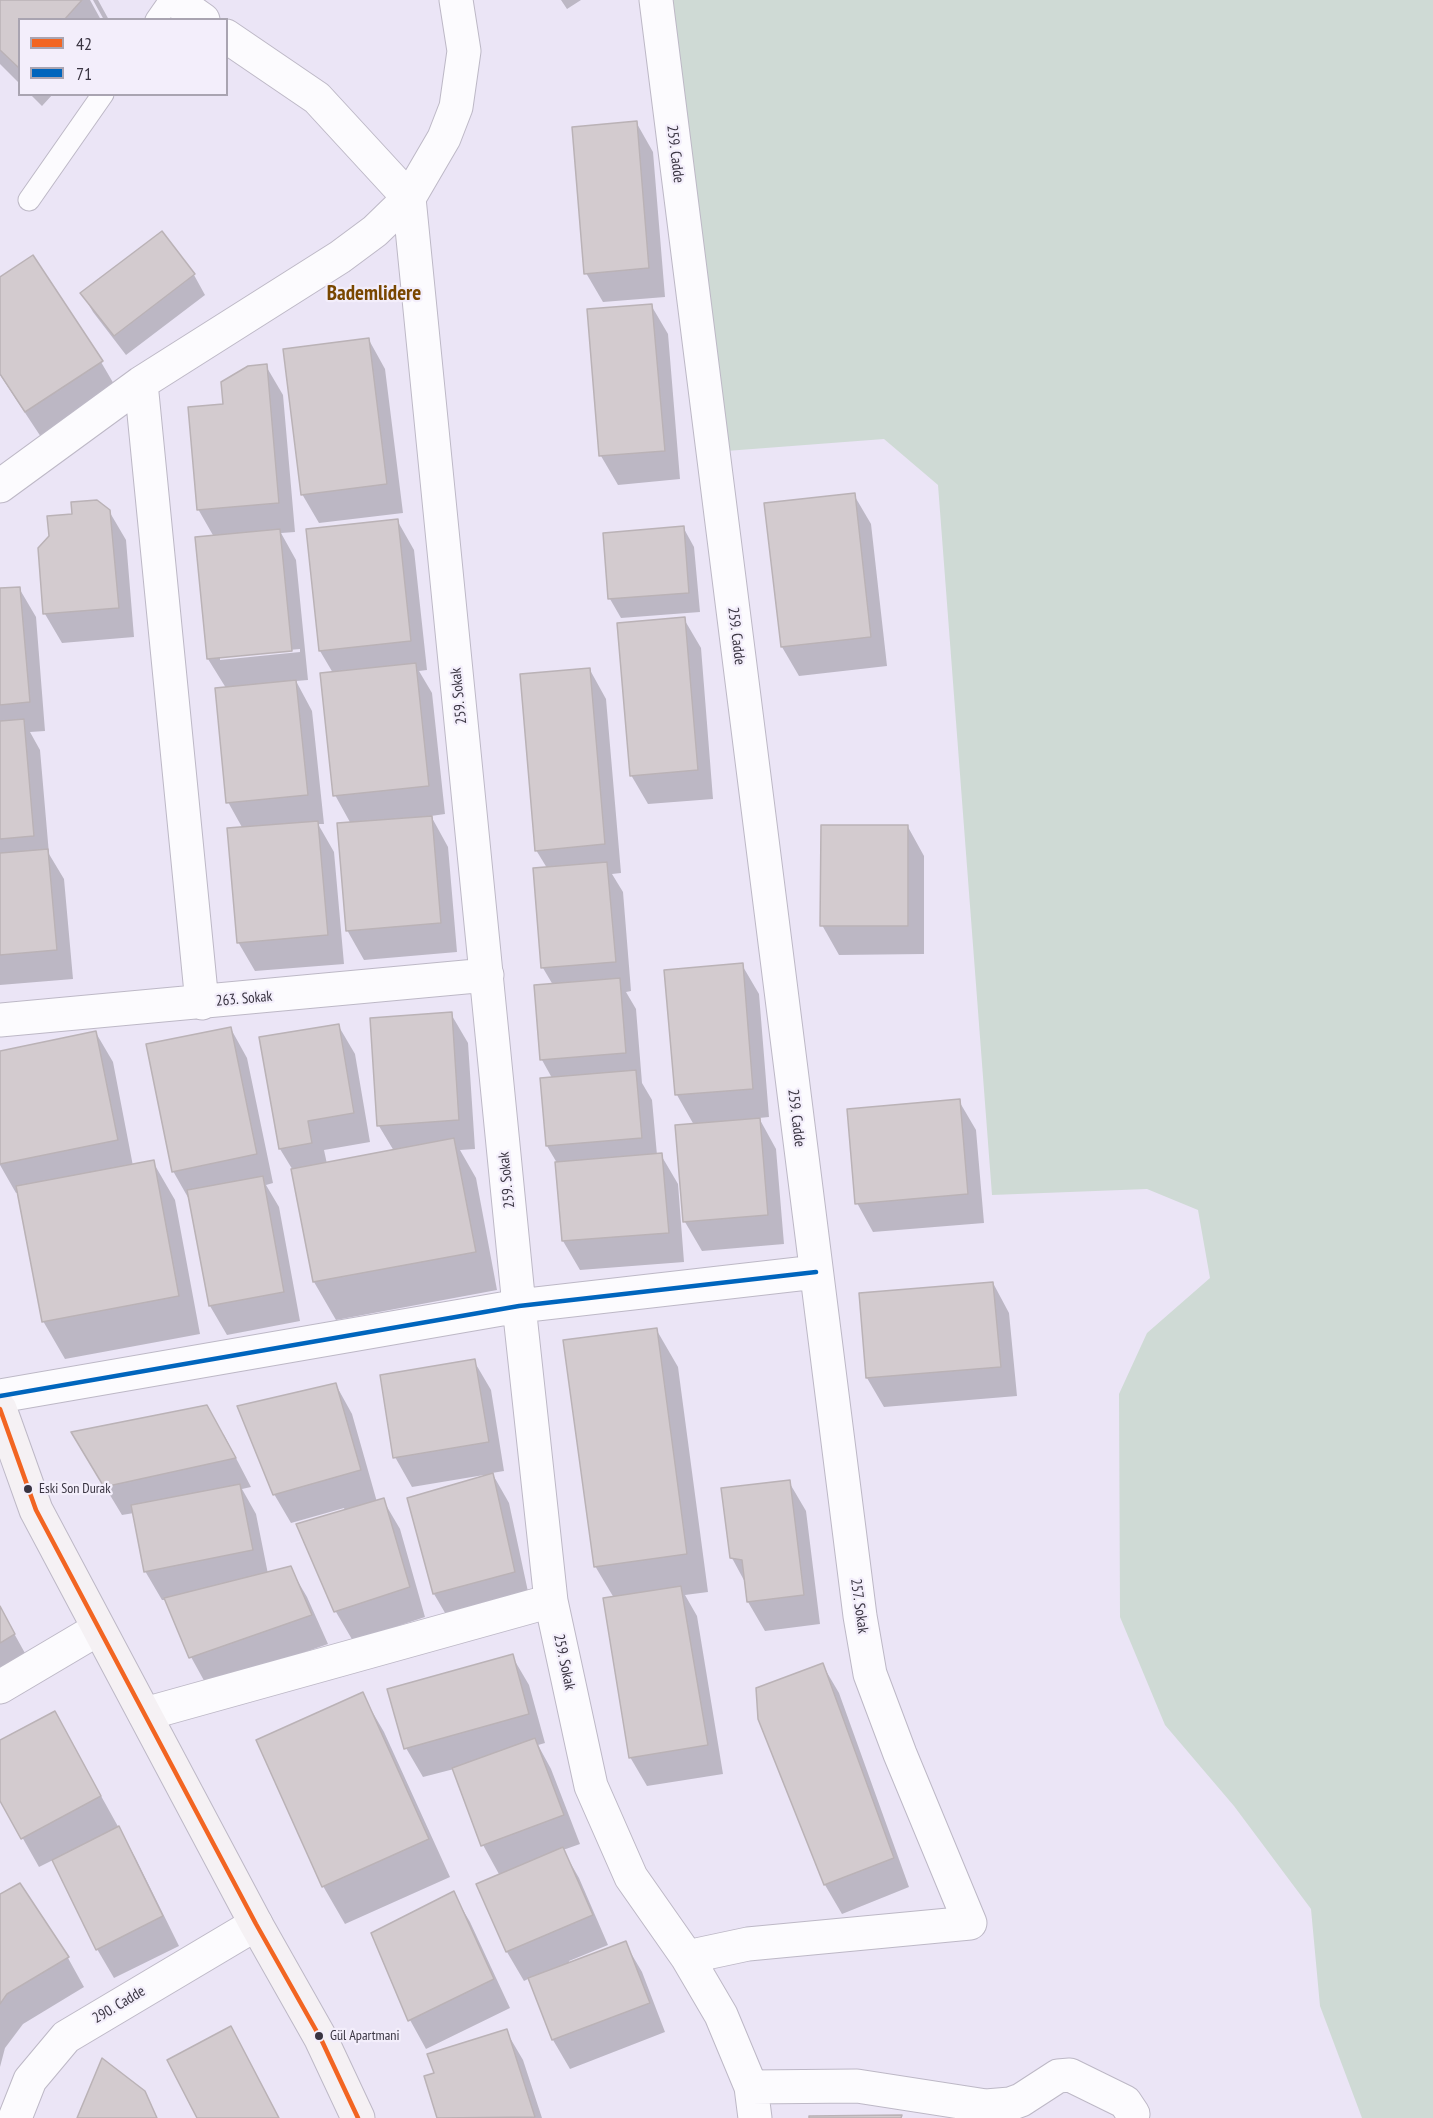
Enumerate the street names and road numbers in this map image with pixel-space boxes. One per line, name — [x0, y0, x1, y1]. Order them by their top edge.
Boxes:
street label: 259. Cadde — [663, 124, 687, 184]
street label: 259. Cadde — [724, 606, 748, 666]
street label: 259. Sokak — [447, 667, 471, 725]
street label: 263. Sokak — [215, 988, 273, 1010]
street label: 259. Cadde — [784, 1088, 808, 1148]
street label: 259. Sokak — [495, 1151, 519, 1209]
street label: 257. Sokak — [846, 1577, 872, 1635]
street label: 259. Sokak — [549, 1632, 579, 1692]
street label: 290. Cadde — [90, 1982, 148, 2028]

